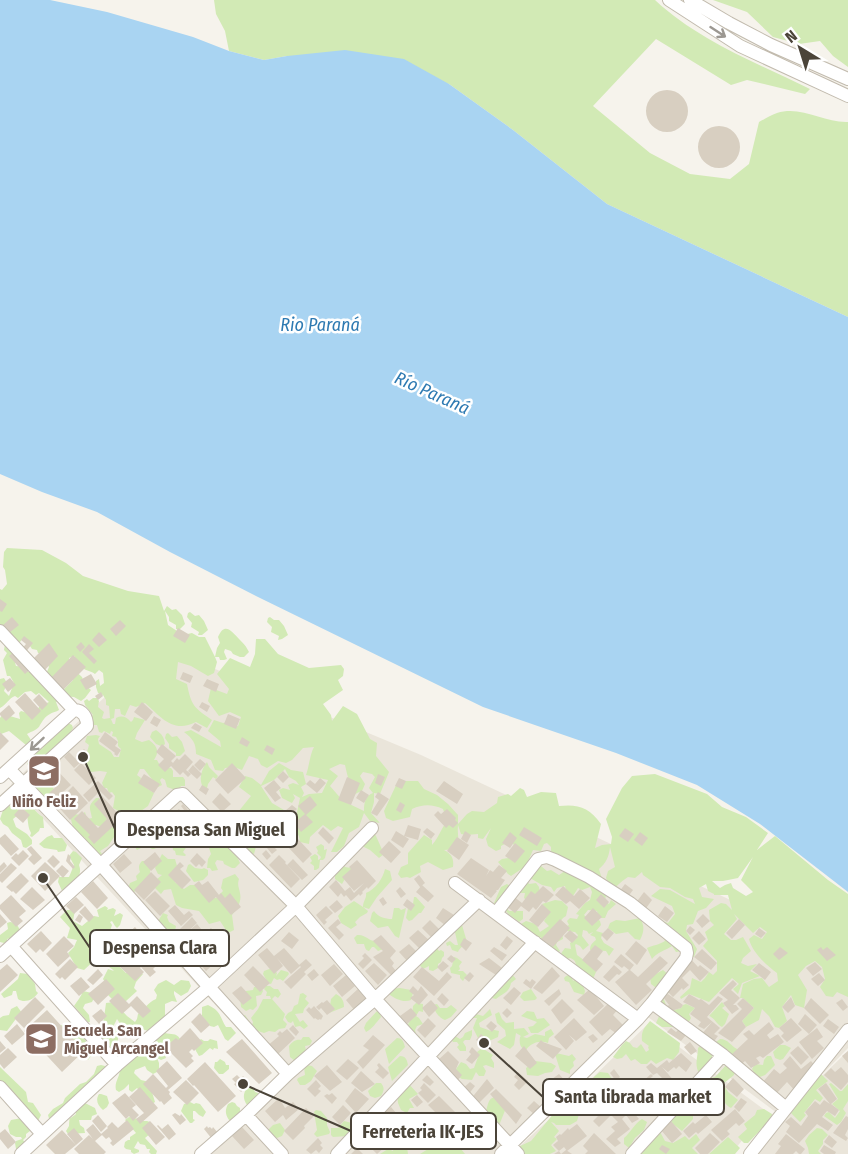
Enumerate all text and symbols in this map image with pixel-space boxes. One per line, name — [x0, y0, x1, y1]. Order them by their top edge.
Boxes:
north arrow — [770, 18, 830, 78]
one-way arrow — [709, 26, 726, 38]
text: N — [781, 26, 801, 47]
water label: Rio Paraná — [280, 314, 360, 336]
water label: Río Paraná — [391, 367, 473, 419]
one-way arrow — [30, 736, 45, 750]
school or university icon: Niño Feliz — [26, 753, 62, 789]
place label: Niño Feliz — [12, 792, 76, 811]
callout: Despensa San Miguel — [115, 811, 297, 847]
text: Despensa San Miguel — [127, 819, 285, 841]
callout: Despensa Clara — [90, 930, 229, 966]
text: Despensa Clara — [103, 937, 217, 959]
school or university icon: Escuela San Miguel Arcangel — [23, 1021, 59, 1057]
place label: Escuela San Miguel Arcangel — [64, 1021, 170, 1058]
callout: Santa librada market — [543, 1079, 724, 1115]
text: Santa librada market — [554, 1086, 712, 1108]
callout: Ferreteria IK-JES — [351, 1113, 496, 1149]
text: Ferreteria IK-JES — [362, 1121, 484, 1143]

